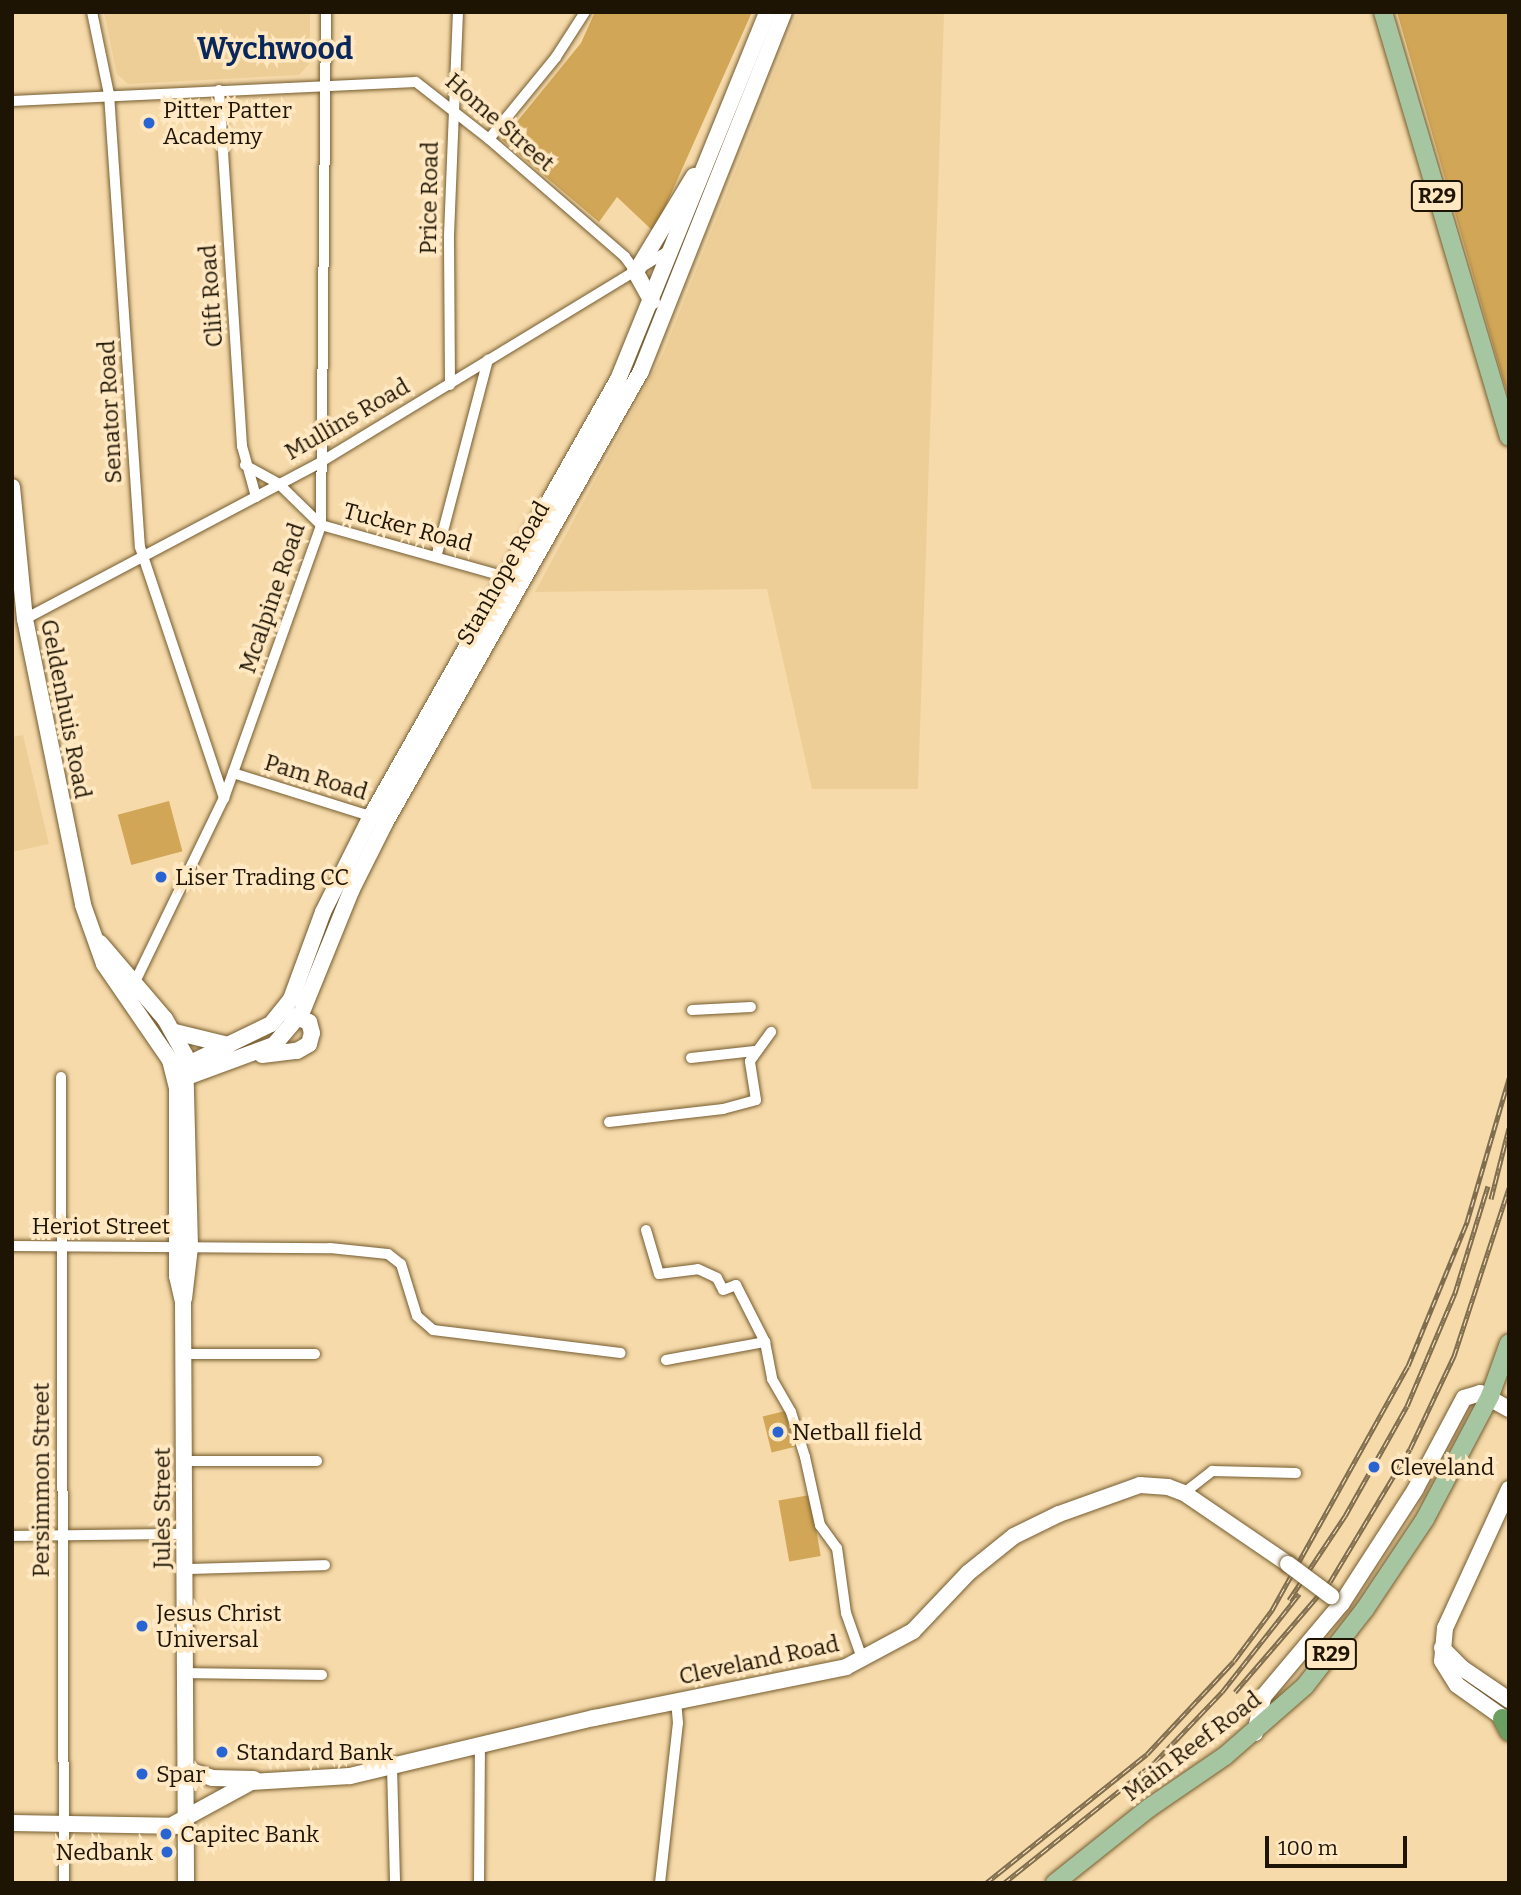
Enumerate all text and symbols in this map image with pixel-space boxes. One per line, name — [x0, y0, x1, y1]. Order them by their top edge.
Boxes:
district label: Wychwood — [197, 31, 353, 67]
street label: Home Street — [440, 67, 560, 177]
place label: Pitter Patter Academy — [163, 96, 292, 150]
marker: Pitter Patter Academy — [141, 115, 157, 131]
street label: Price Road — [414, 141, 444, 255]
road number: R29 — [1411, 178, 1463, 214]
street label: Clift Road — [194, 244, 228, 348]
street label: Senator Road — [92, 340, 128, 484]
street label: Mullins Road — [280, 372, 414, 466]
street label: Stanhope Road — [451, 496, 555, 650]
street label: Tucker Road — [341, 497, 475, 557]
street label: Mcalpine Road — [233, 519, 311, 677]
street label: Geldenhuis Road — [35, 617, 97, 801]
street label: Pam Road — [261, 748, 371, 806]
place label: Liser Trading CC — [175, 863, 349, 891]
marker: Liser Trading CC — [153, 869, 169, 885]
street label: Heriot Street — [32, 1212, 170, 1240]
street label: Persimmon Street — [27, 1383, 55, 1577]
place label: Netball field — [792, 1418, 922, 1446]
marker: Netball field — [770, 1424, 786, 1440]
street label: Jules Street — [148, 1447, 176, 1569]
place label: Cleveland — [1390, 1453, 1494, 1481]
marker: Cleveland — [1364, 1457, 1384, 1477]
place label: Jesus Christ Universal — [156, 1599, 281, 1653]
marker: Jesus Christ Universal — [134, 1618, 150, 1634]
street label: Cleveland Road — [676, 1630, 842, 1690]
road number: R29 — [1305, 1636, 1357, 1672]
street label: Main Reef Road — [1118, 1685, 1266, 1807]
place label: Standard Bank — [236, 1738, 393, 1766]
marker: Standard Bank — [214, 1744, 230, 1760]
place label: Spar — [156, 1760, 206, 1788]
marker: Spar — [134, 1766, 150, 1782]
place label: Capitec Bank — [180, 1820, 319, 1848]
scale bar — [1269, 1822, 1411, 1866]
marker: Capitec Bank — [158, 1826, 174, 1842]
text: 100 m — [1278, 1835, 1338, 1861]
place label: Nedbank — [55, 1838, 153, 1866]
marker: Nedbank — [159, 1844, 175, 1860]

